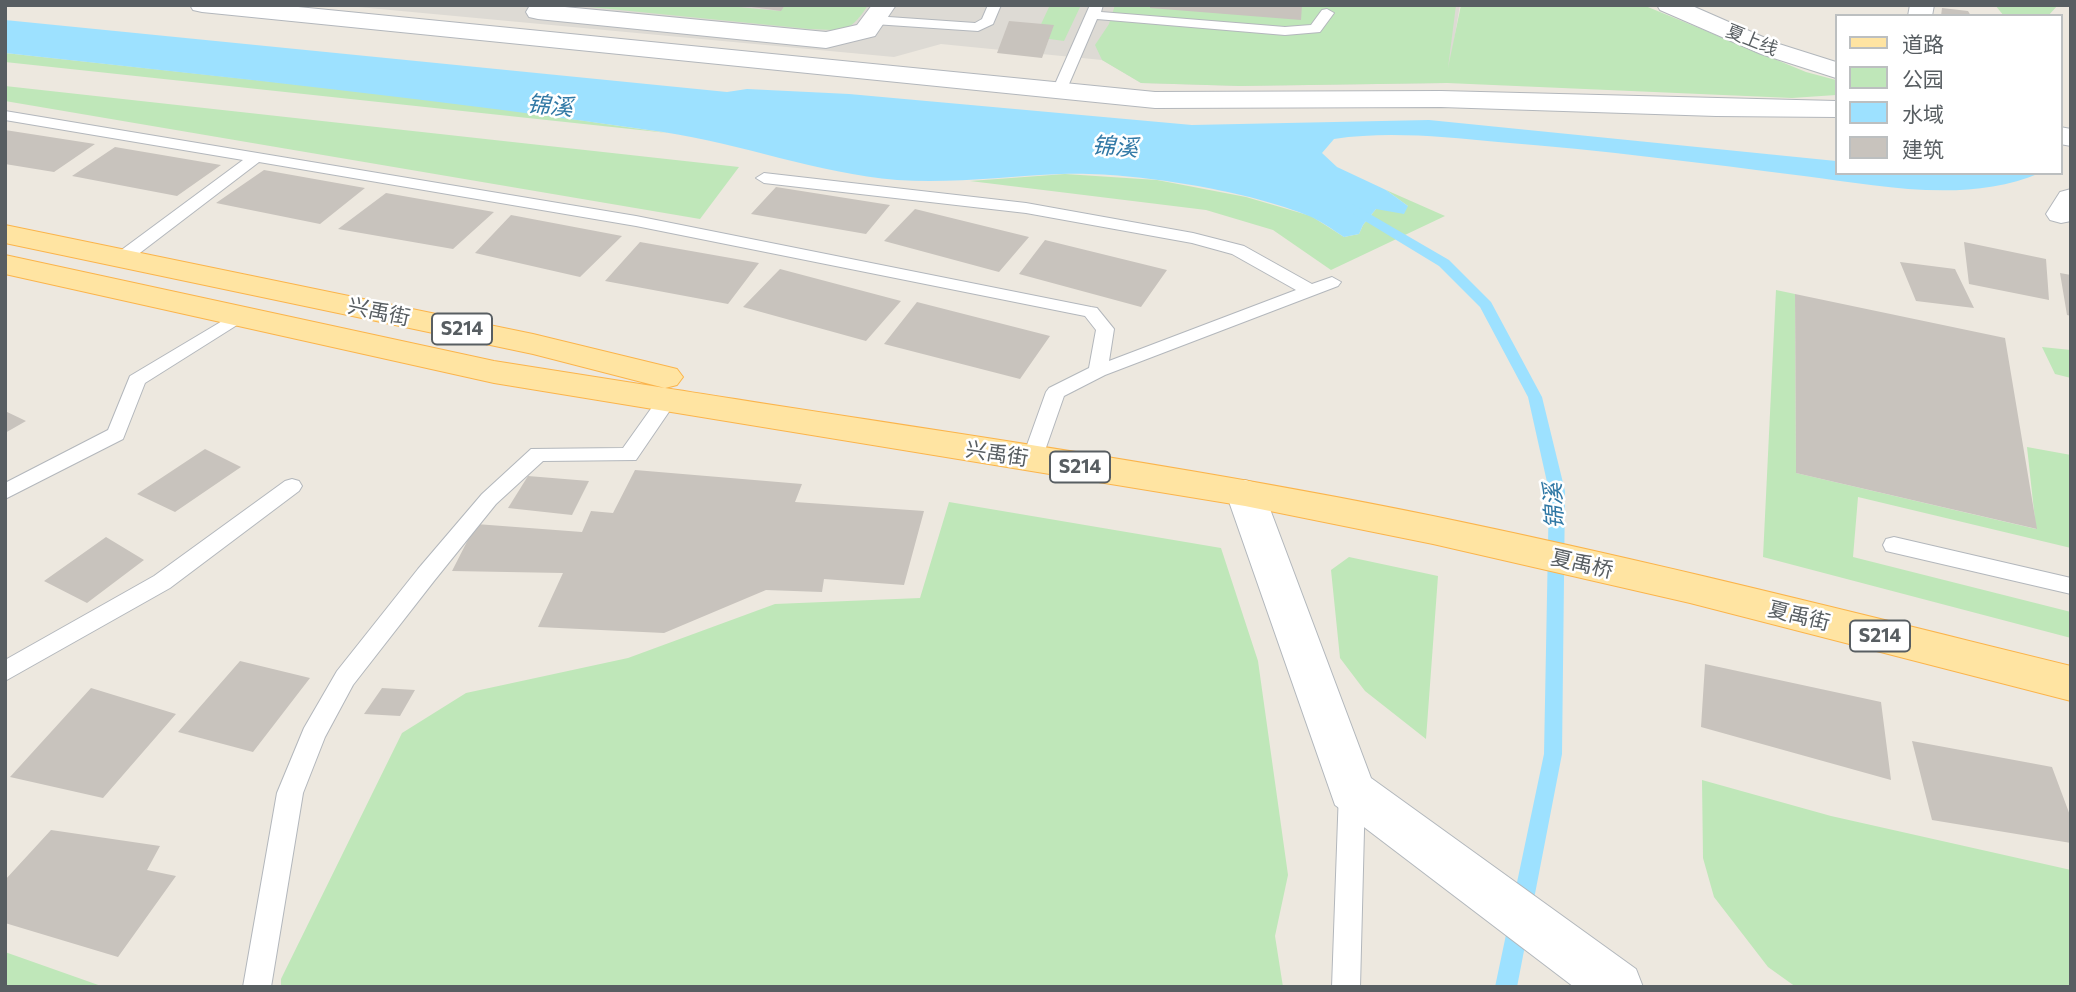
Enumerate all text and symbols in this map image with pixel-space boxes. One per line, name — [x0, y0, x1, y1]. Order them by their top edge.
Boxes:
legend — [1834, 14, 2062, 175]
street label: 夏上线 — [1723, 20, 1781, 60]
text: 道路 — [1902, 31, 1944, 56]
text: 公园 — [1902, 66, 1944, 91]
water label: 锦溪 — [526, 90, 574, 122]
text: 水域 — [1902, 101, 1944, 126]
water label: 锦溪 — [1091, 132, 1139, 162]
text: 建筑 — [1902, 136, 1944, 161]
street label: 兴禹街 — [346, 293, 412, 331]
road number: S214 — [432, 314, 492, 344]
street label: 兴禹街 — [964, 437, 1030, 471]
road number: S214 — [1050, 452, 1110, 482]
water label: 锦溪 — [1539, 482, 1569, 530]
street label: 夏禹桥 — [1548, 545, 1616, 583]
street label: 夏禹街 — [1765, 596, 1833, 636]
road number: S214 — [1850, 621, 1910, 652]

